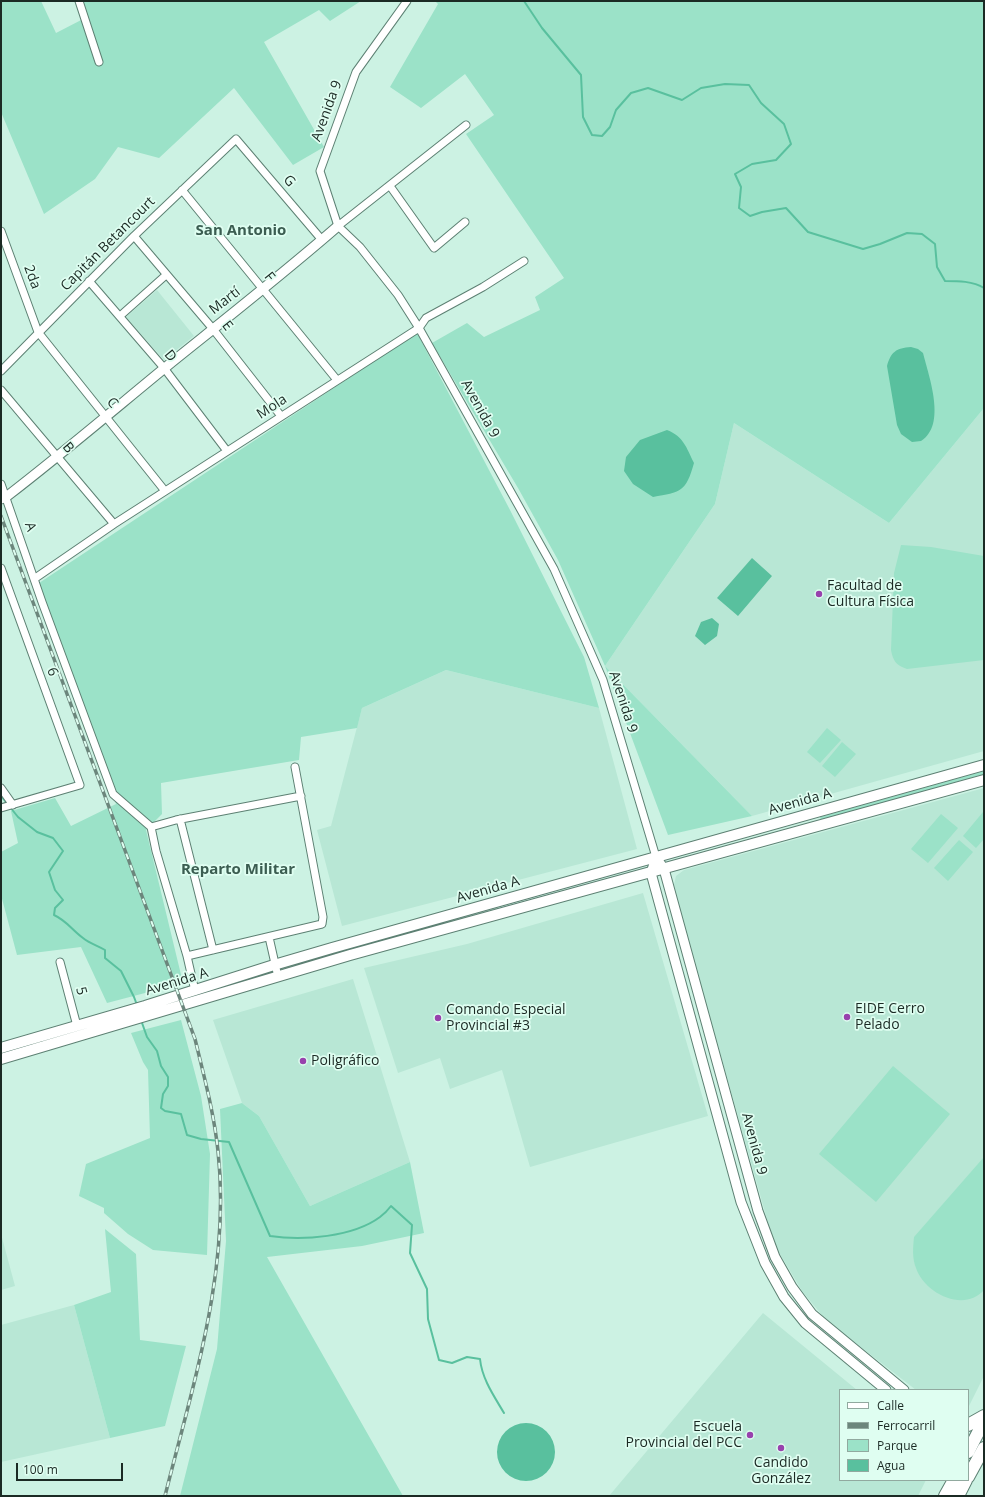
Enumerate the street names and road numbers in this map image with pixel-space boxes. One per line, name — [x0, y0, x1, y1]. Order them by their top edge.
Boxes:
street label: Avenida 9 — [308, 78, 346, 144]
street label: G — [279, 172, 299, 190]
street label: Capitán Betancourt — [57, 193, 159, 295]
street label: 2da — [20, 263, 44, 291]
street label: F — [260, 269, 278, 285]
street label: Martí — [206, 284, 244, 318]
street label: E — [218, 318, 236, 334]
street label: D — [160, 347, 180, 365]
street label: Avenida 9 — [457, 377, 503, 441]
street label: Mola — [254, 391, 290, 423]
street label: C — [103, 394, 121, 412]
street label: B — [59, 439, 77, 457]
street label: A — [21, 520, 39, 534]
street label: 6 — [43, 665, 61, 679]
street label: Avenida 9 — [605, 669, 641, 735]
street label: Avenida A — [767, 785, 833, 819]
street label: Avenida A — [455, 873, 521, 907]
street label: Avenida A — [144, 965, 210, 999]
street label: 5 — [72, 985, 90, 997]
street label: Avenida 9 — [738, 1111, 770, 1177]

